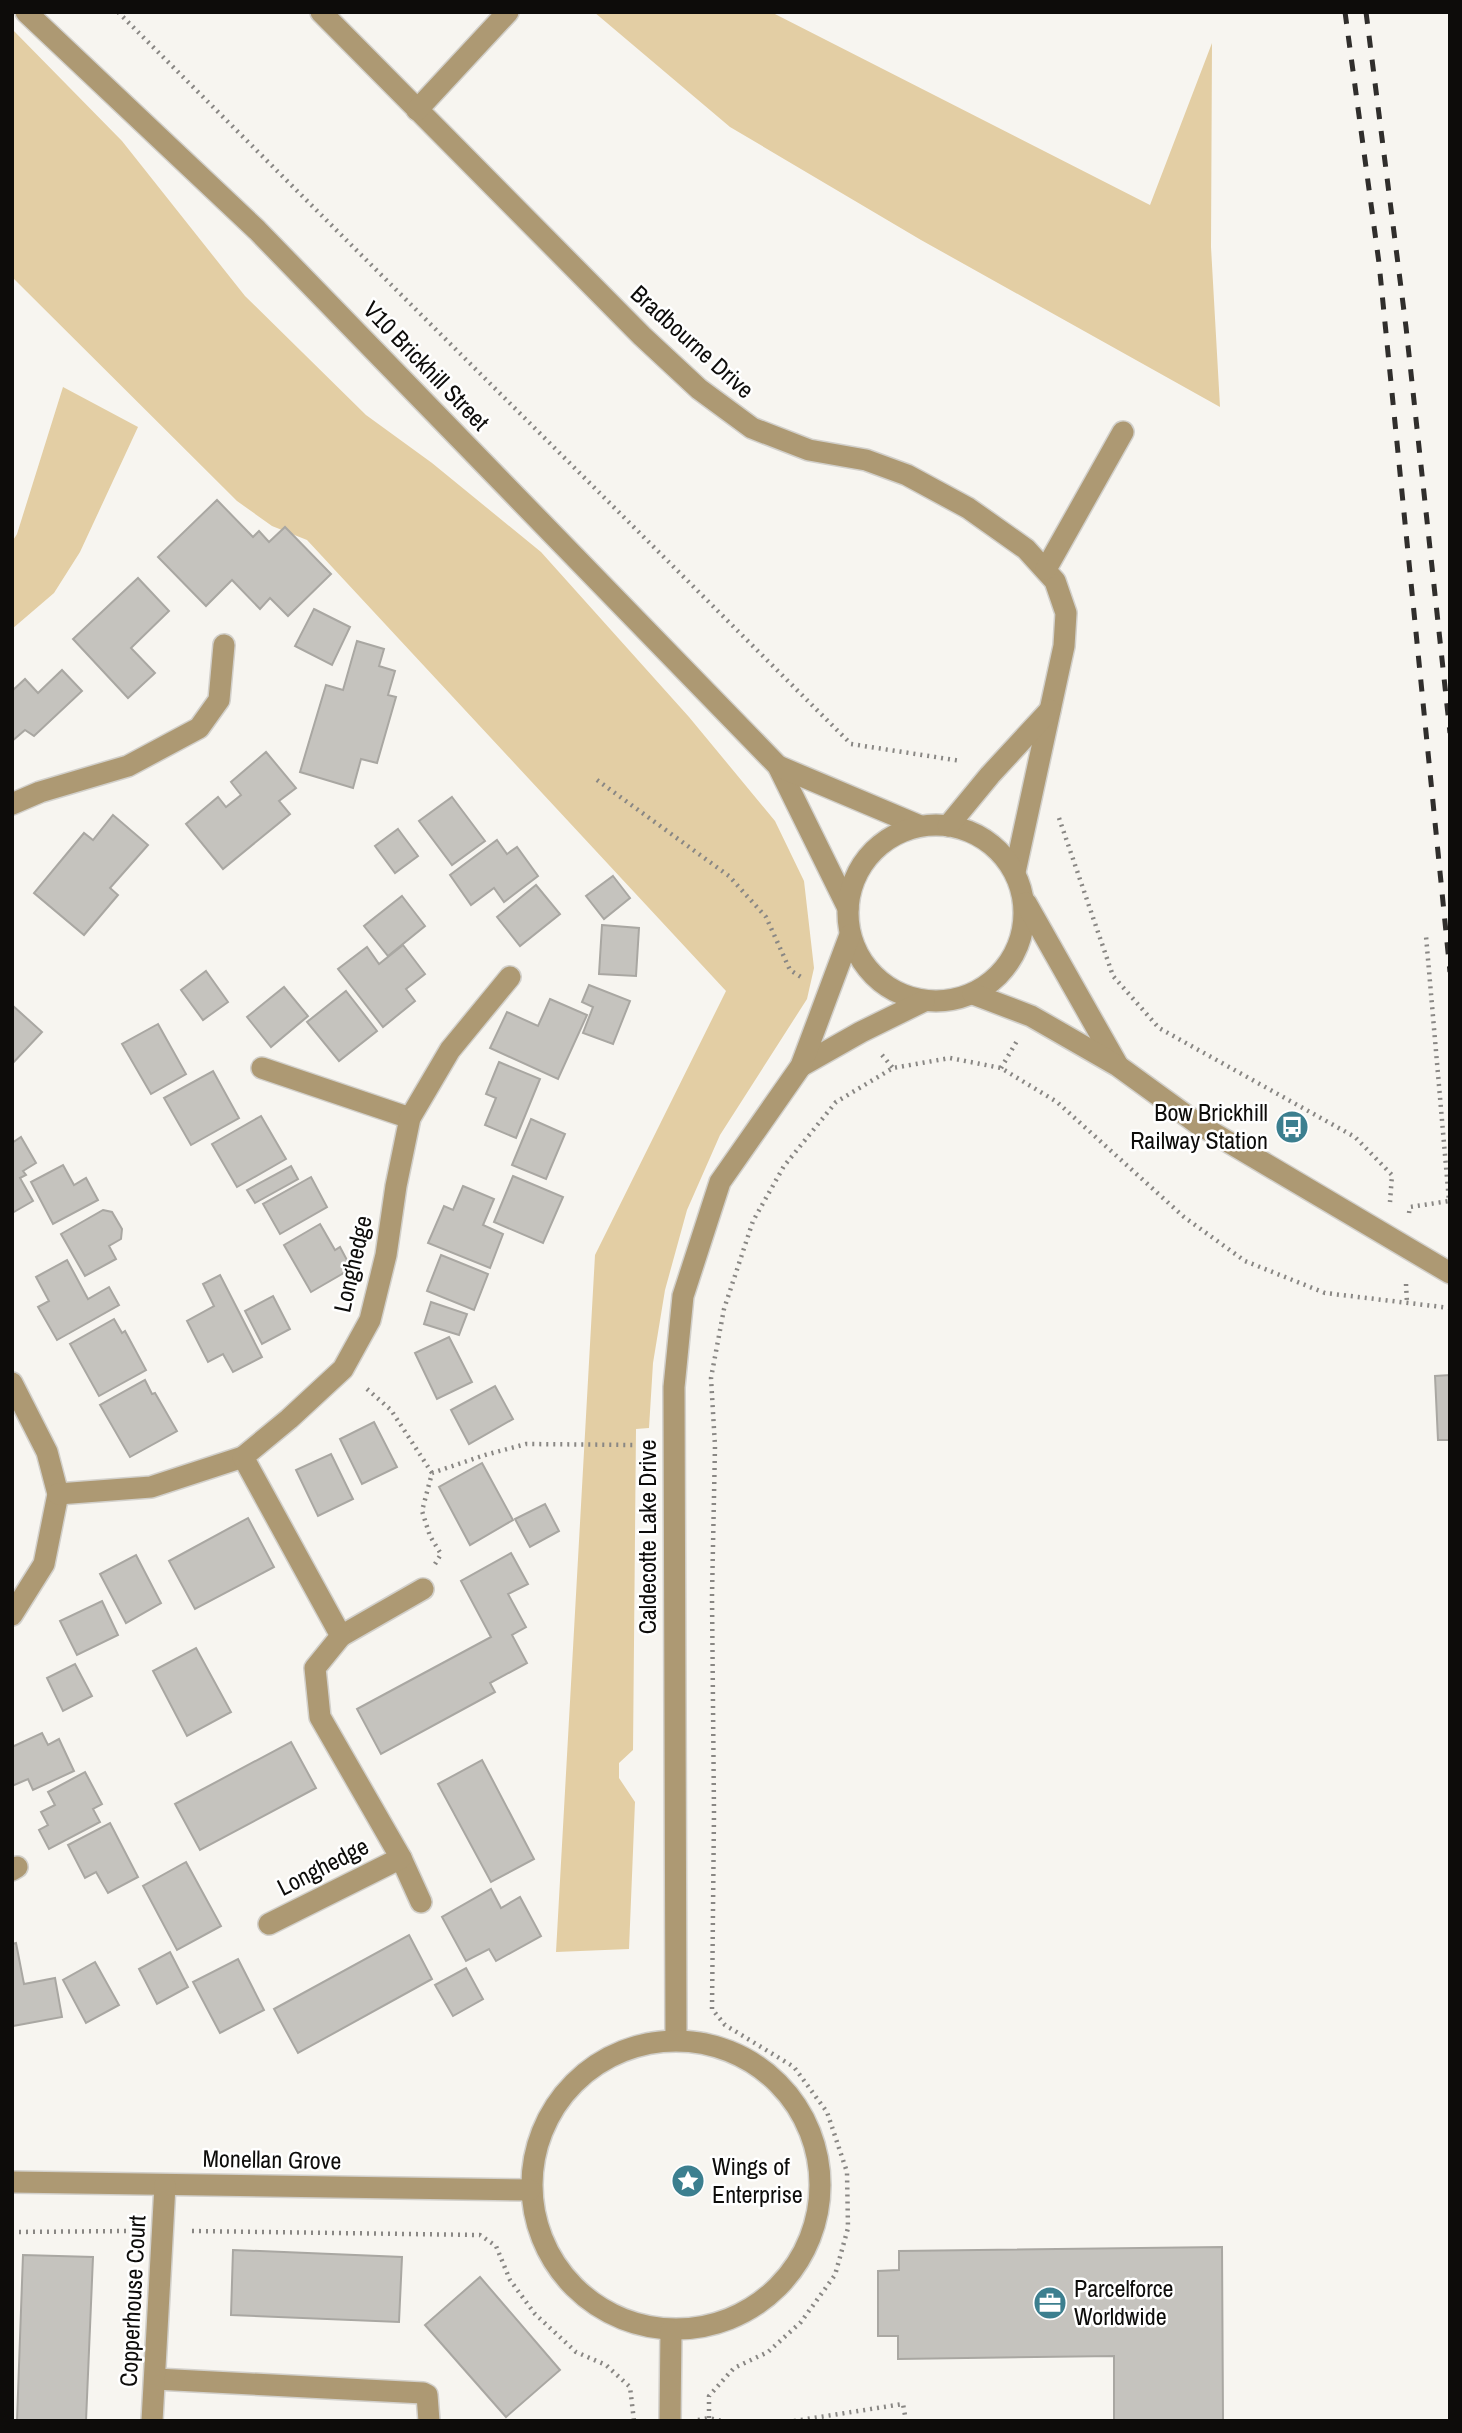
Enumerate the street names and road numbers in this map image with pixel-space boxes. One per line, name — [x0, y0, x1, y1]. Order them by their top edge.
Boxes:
street label: Bradbourne Drive — [624, 277, 761, 405]
street label: V10 Brickhill Street — [357, 294, 497, 437]
street label: Longhedge — [325, 1212, 379, 1315]
street label: Caldecotte Lake Drive — [631, 1440, 663, 1634]
street label: Longhedge — [271, 1829, 374, 1903]
street label: Monellan Grove — [202, 2142, 342, 2176]
street label: Copperhouse Court — [112, 2214, 153, 2388]

